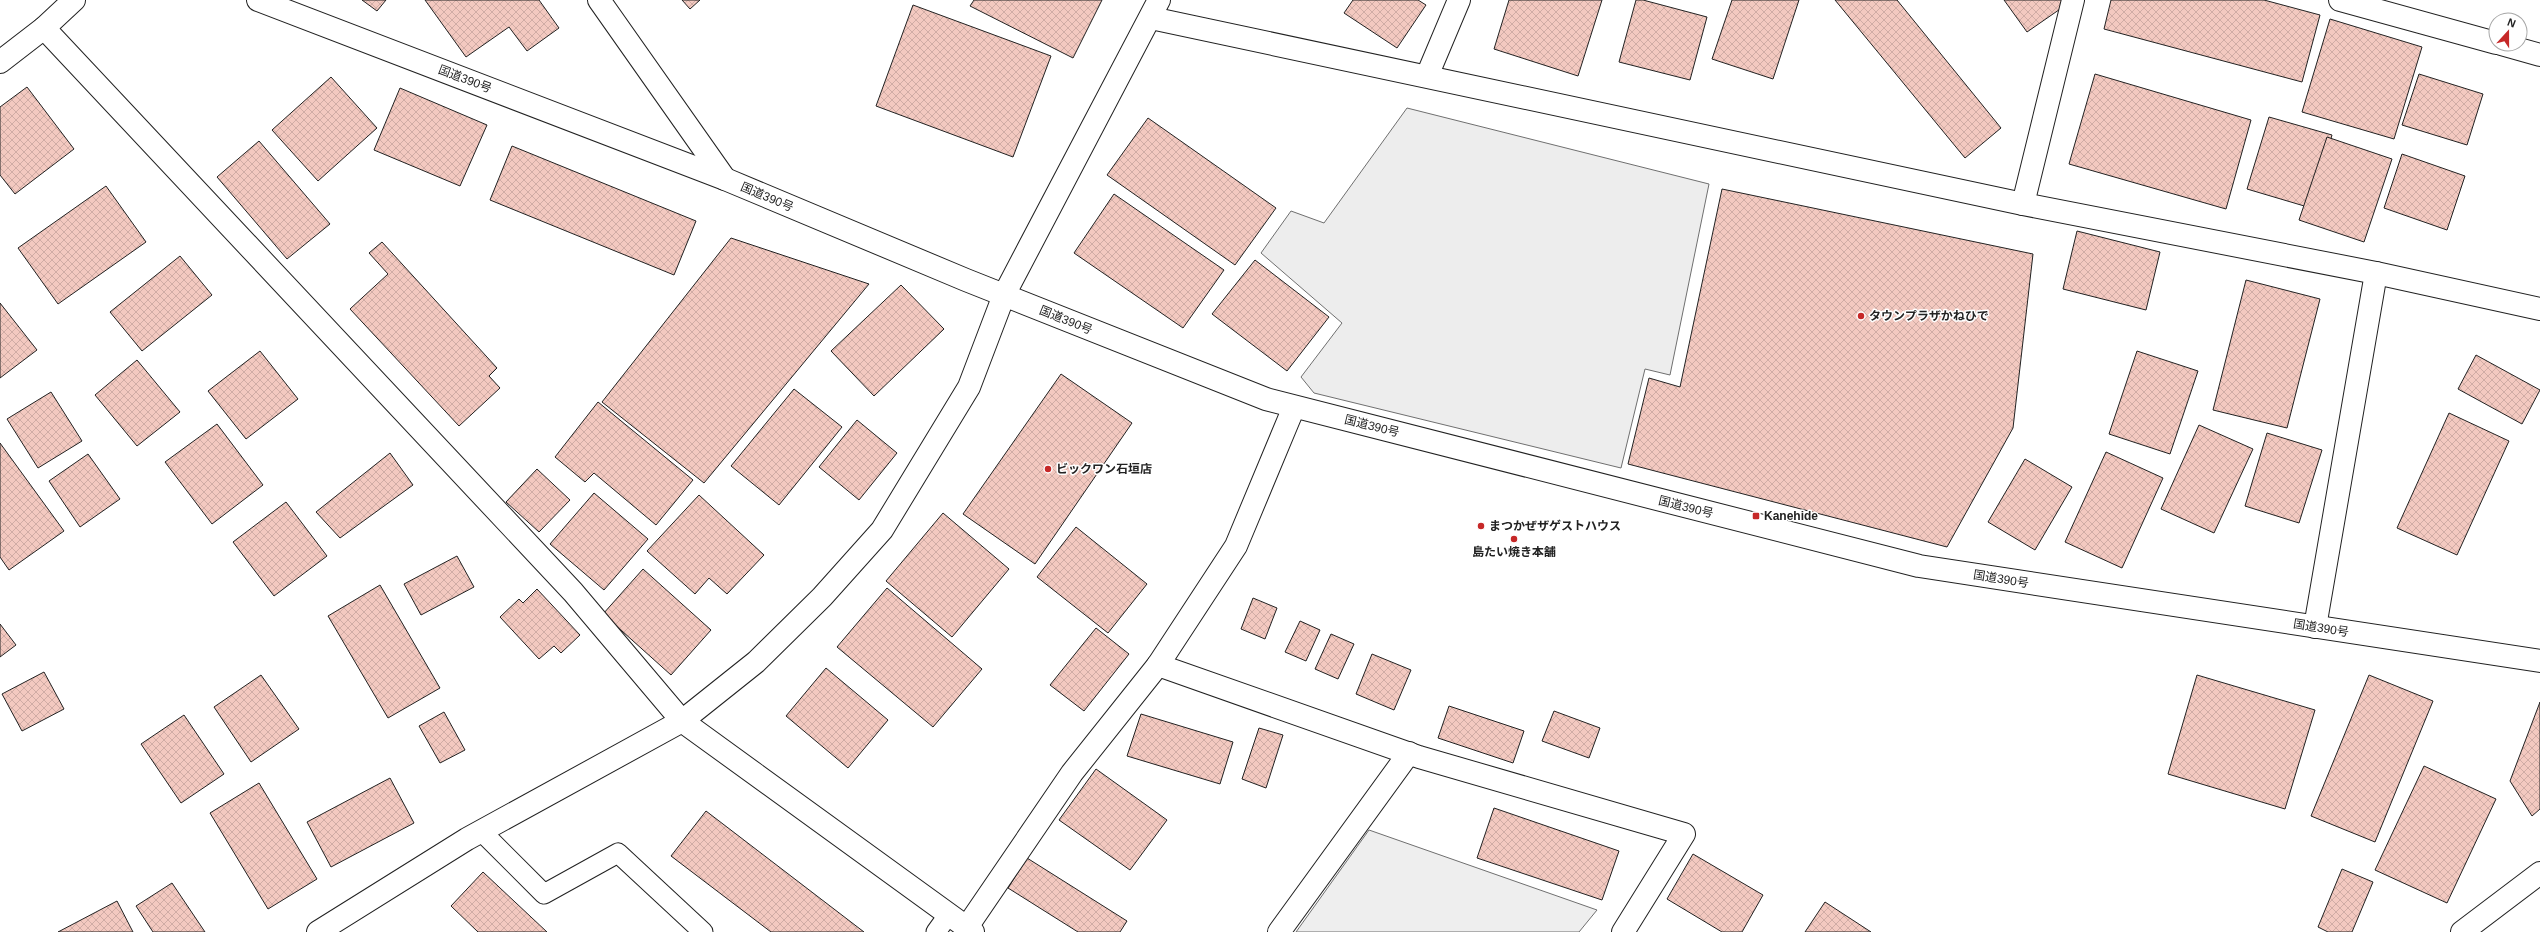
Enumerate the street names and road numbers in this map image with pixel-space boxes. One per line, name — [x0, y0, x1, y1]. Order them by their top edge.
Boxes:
street label: 国道390号 — [436, 62, 494, 96]
street label: 国道390号 — [738, 180, 796, 214]
street label: 国道390号 — [1037, 303, 1095, 337]
street label: 国道390号 — [1343, 412, 1401, 440]
street label: 国道390号 — [1657, 493, 1715, 521]
street label: 国道390号 — [1972, 568, 2030, 590]
street label: 国道390号 — [2292, 617, 2350, 639]

